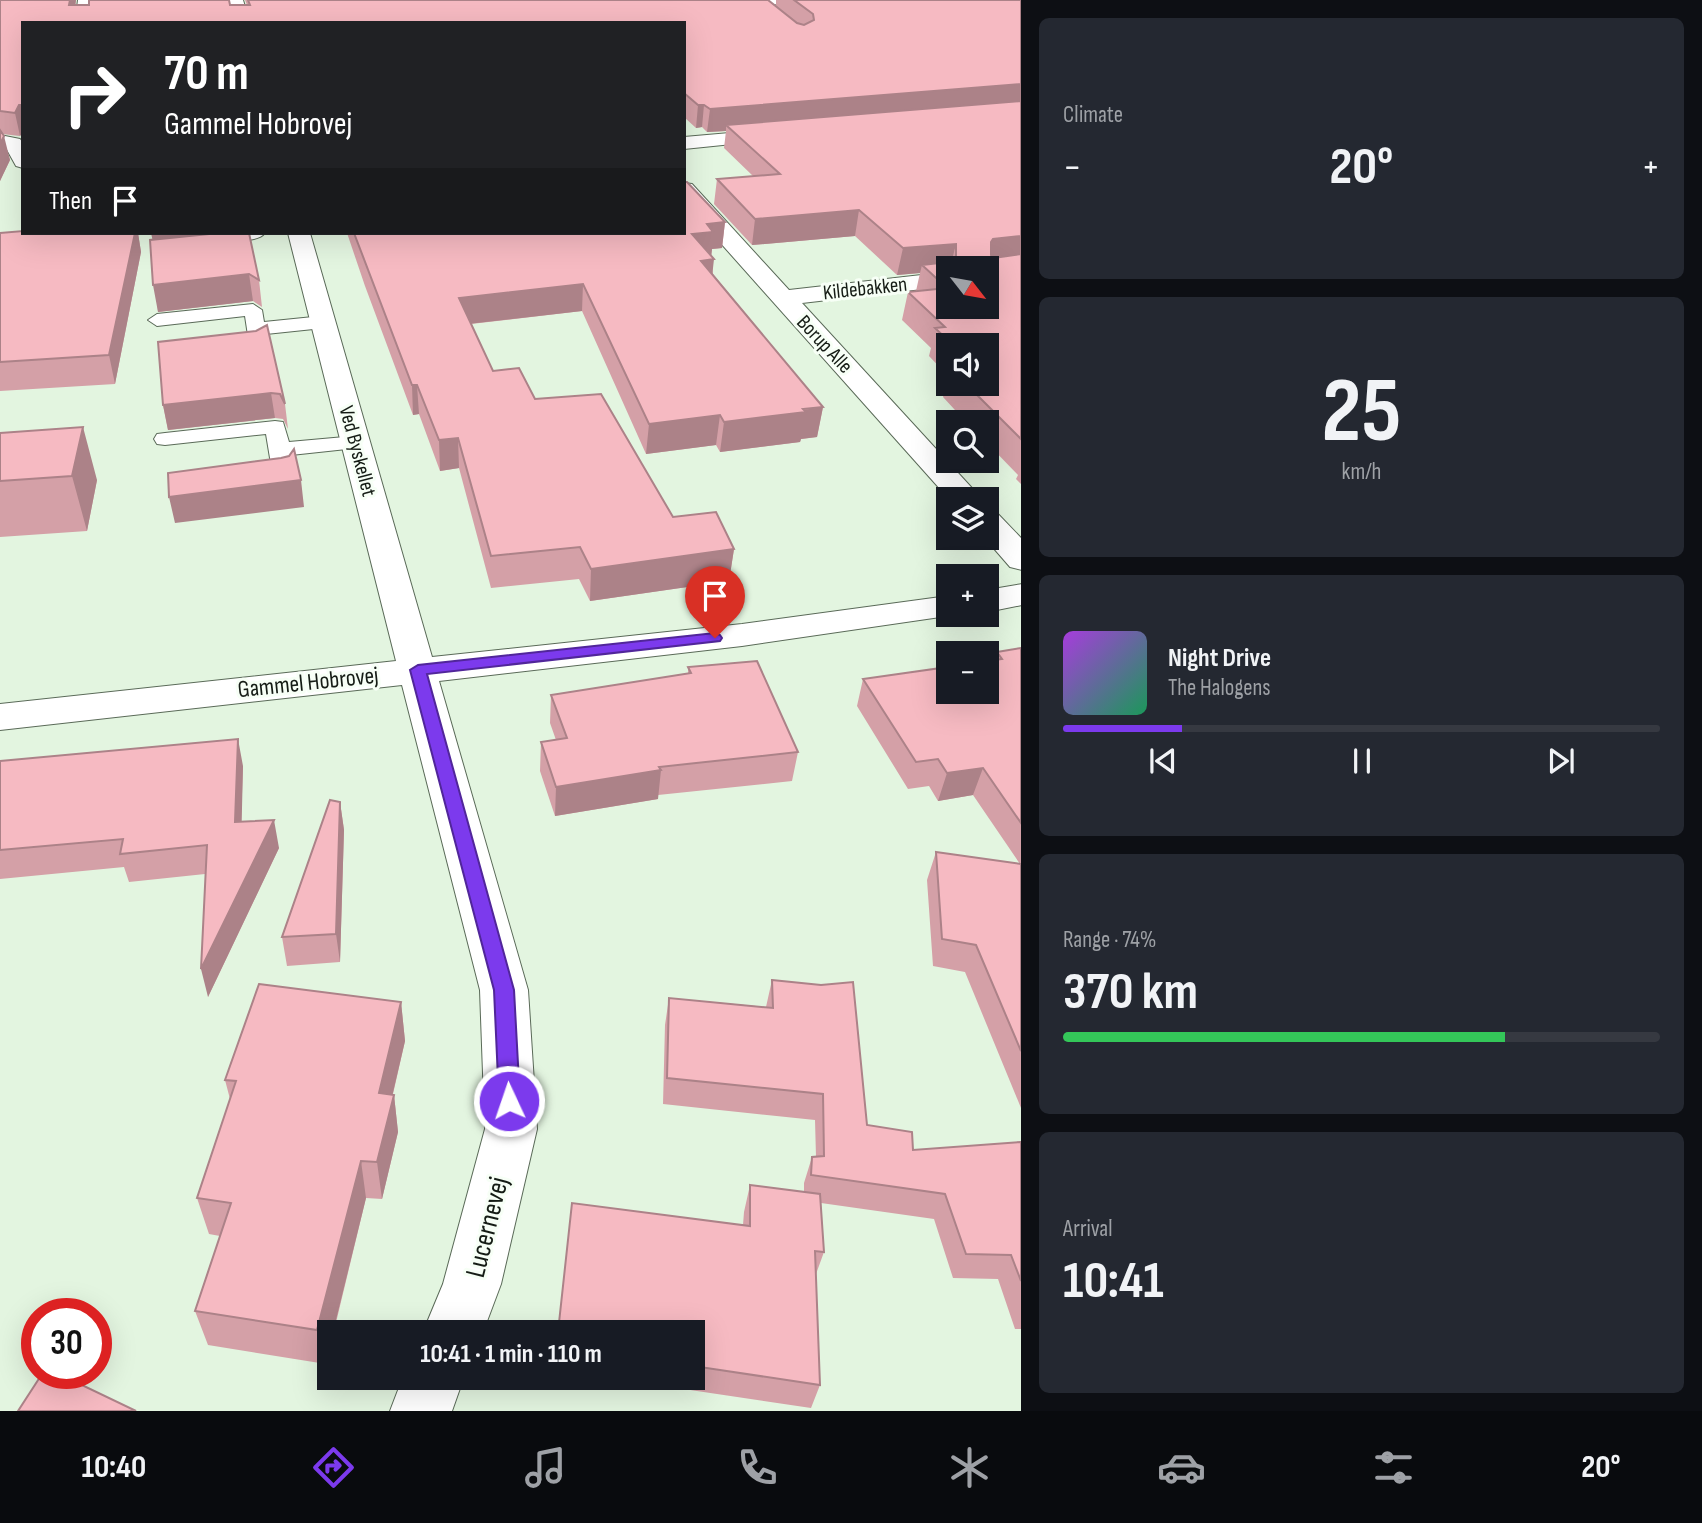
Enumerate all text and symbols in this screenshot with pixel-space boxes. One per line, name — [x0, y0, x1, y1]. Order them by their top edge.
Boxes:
text: 70 m — [164, 45, 249, 104]
icon: right — [49, 49, 140, 140]
text: Climate — [1063, 101, 1123, 129]
text: Gammel Hobrovej — [164, 105, 352, 144]
text: 20° — [1330, 136, 1393, 199]
text: − — [1063, 145, 1082, 190]
text: + — [1641, 145, 1660, 190]
icon: arrive — [106, 182, 144, 220]
text: Then — [49, 186, 92, 217]
north arrow — [936, 256, 999, 318]
map controls — [936, 256, 999, 704]
street label: Kildebakken — [822, 272, 908, 305]
street label: Borup Alle — [791, 310, 858, 379]
button: sound — [936, 333, 999, 396]
text: 25 — [1322, 358, 1401, 467]
street label: Ved Byskellet — [333, 403, 382, 499]
button: search — [936, 410, 999, 473]
text: km/h — [1342, 458, 1381, 486]
button: layers — [936, 487, 999, 550]
button: + — [936, 564, 999, 627]
pin — [685, 566, 745, 638]
icon: arrive — [696, 577, 734, 615]
button: − — [936, 641, 999, 704]
text: Night Drive — [1168, 643, 1271, 674]
street label: Gammel Hobrovej — [236, 661, 380, 704]
text: The Halogens — [1168, 674, 1271, 702]
icon: previous — [1144, 742, 1182, 780]
icon: pause — [1343, 742, 1381, 780]
icon: next — [1542, 742, 1580, 780]
text: Range · 74% — [1063, 926, 1157, 954]
text: 370 km — [1063, 961, 1198, 1024]
position arrow — [472, 1064, 546, 1138]
street label: Lucernevej — [459, 1174, 516, 1281]
text: Arrival — [1063, 1215, 1112, 1243]
text: 10:41 — [1063, 1250, 1164, 1313]
speed limit sign: 30 — [21, 1298, 112, 1389]
text: 10:41 · 1 min · 110 m — [420, 1339, 602, 1370]
icon: directions — [309, 1443, 358, 1492]
icon: music — [521, 1443, 570, 1492]
icon: phone — [733, 1443, 782, 1492]
icon: climate — [945, 1443, 994, 1492]
icon: car — [1157, 1443, 1206, 1492]
icon: filters — [1369, 1443, 1418, 1492]
text: 10:40 — [82, 1448, 146, 1487]
text: 20° — [1581, 1448, 1620, 1487]

